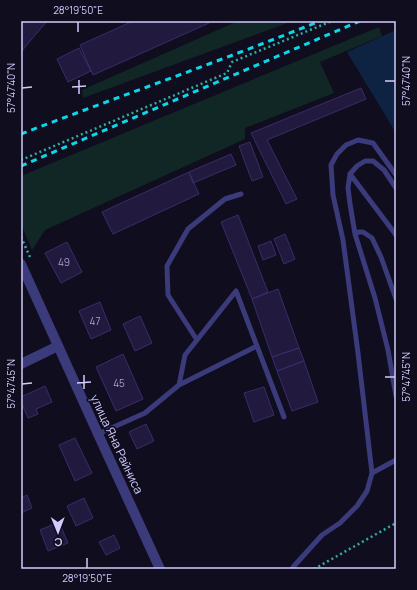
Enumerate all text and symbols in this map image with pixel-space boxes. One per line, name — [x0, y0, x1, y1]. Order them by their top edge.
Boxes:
text: 28°19'50"E — [53, 3, 103, 17]
text: 57°47'40"N — [399, 56, 413, 106]
text: 57°47'40"N — [4, 63, 18, 113]
house number: 49 — [58, 255, 70, 269]
house number: 47 — [90, 314, 100, 328]
text: 57°47'45"N — [399, 352, 413, 402]
text: 57°47'45"N — [4, 359, 18, 409]
house number: 45 — [113, 376, 125, 390]
street label: улица Яна Райниса — [86, 391, 148, 497]
north arrow — [38, 512, 78, 552]
text: С — [54, 535, 62, 550]
text: 28°19'50"E — [62, 571, 112, 585]

